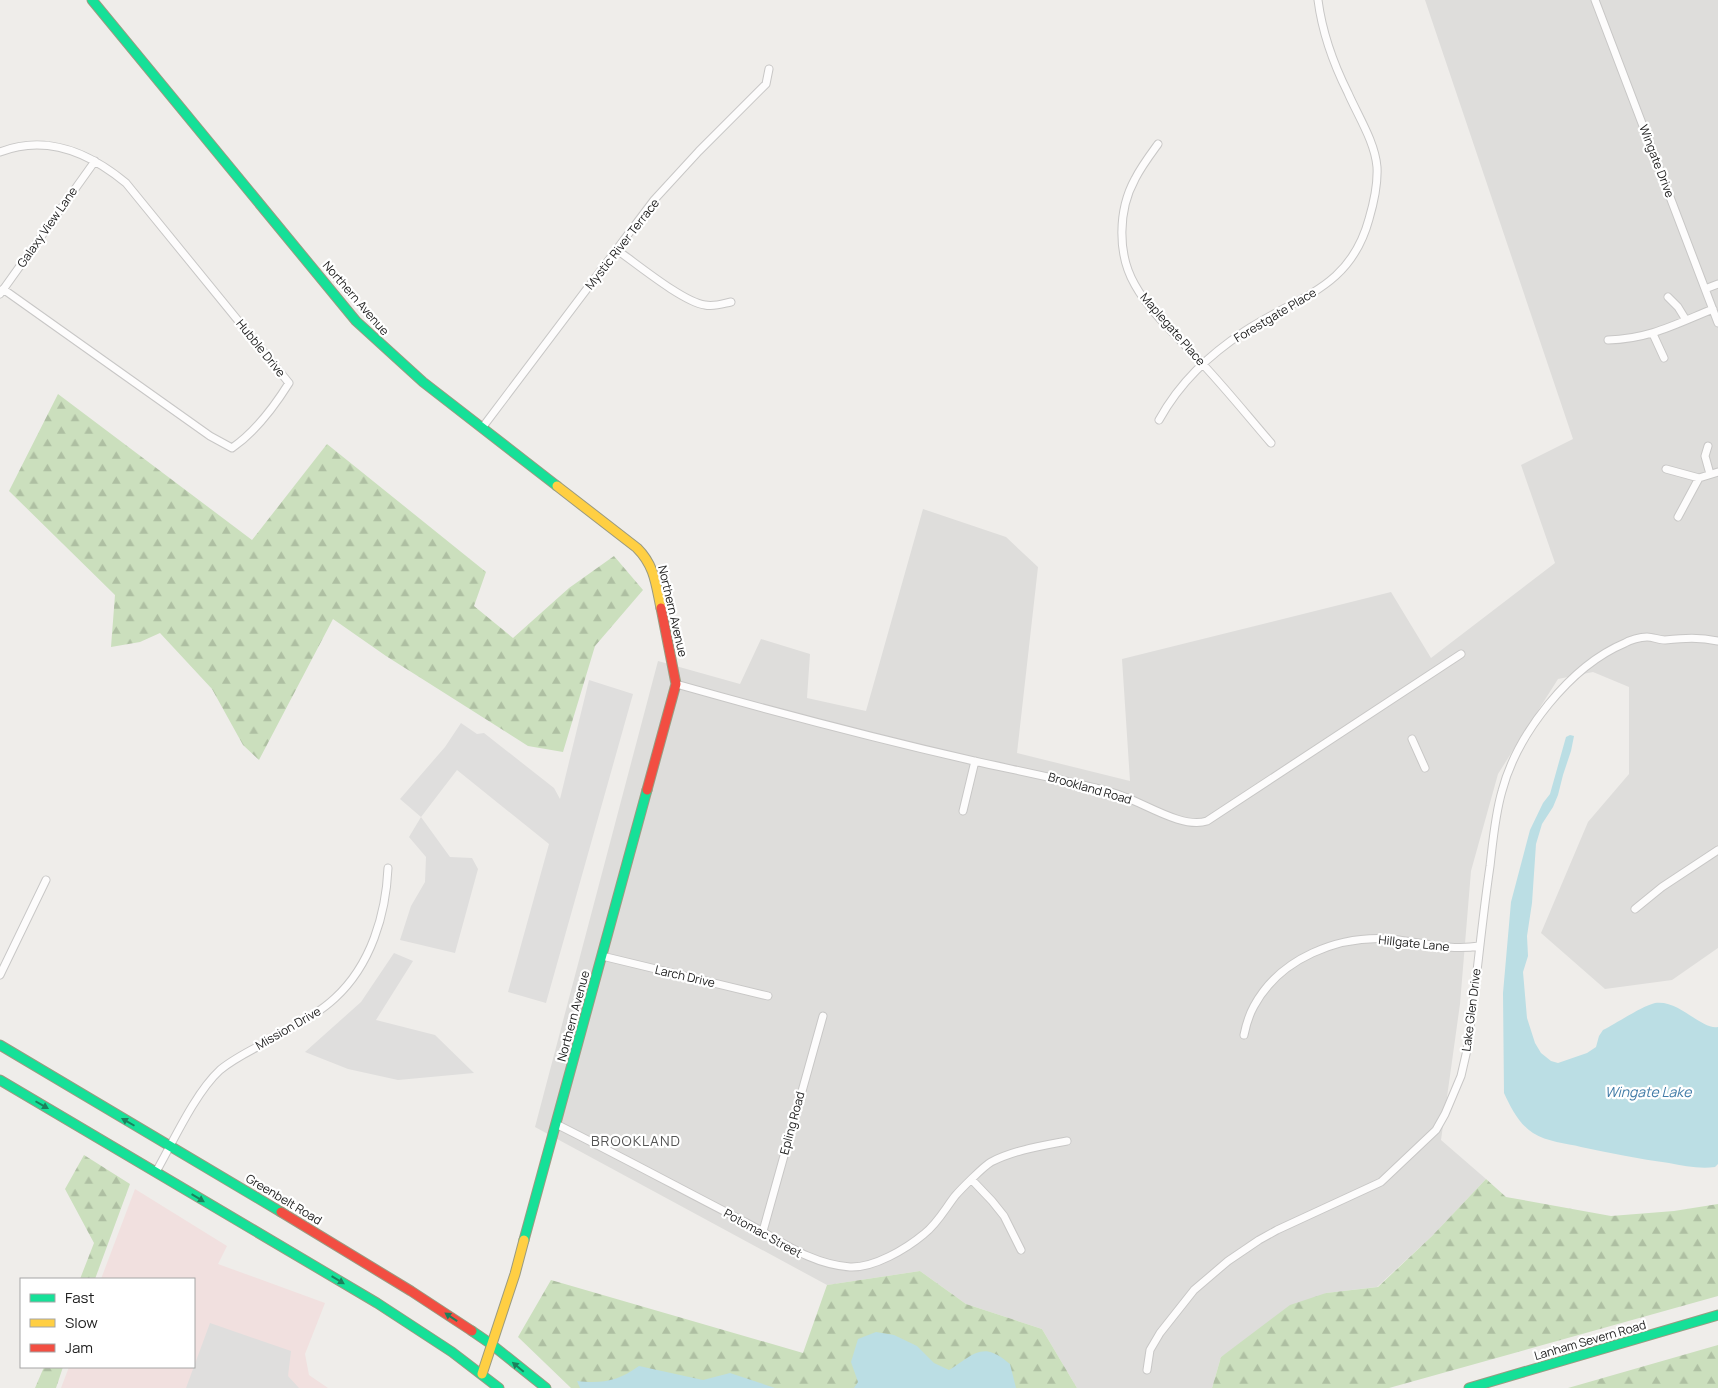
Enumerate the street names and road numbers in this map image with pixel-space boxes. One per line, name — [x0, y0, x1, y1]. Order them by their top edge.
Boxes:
street label: Wingate Drive — [1635, 122, 1679, 200]
street label: Galaxy View Lane — [13, 183, 81, 271]
street label: Mystic River Terrace — [581, 195, 663, 293]
street label: Northern Avenue — [319, 257, 393, 339]
street label: Forestgate Place — [1231, 284, 1319, 346]
street label: Maplegate Place — [1137, 289, 1209, 369]
street label: Hubble Drive — [232, 316, 290, 380]
street label: Northern Avenue — [654, 564, 692, 658]
street label: Brookland Road — [1046, 768, 1134, 808]
street label: Hillgate Lane — [1378, 931, 1450, 955]
street label: Larch Drive — [653, 961, 717, 991]
street label: Lake Glen Drive — [1457, 967, 1485, 1053]
street label: Northern Avenue — [553, 969, 593, 1063]
street label: Mission Drive — [252, 1002, 324, 1054]
street label: Epling Road — [775, 1090, 809, 1156]
street label: Greenbelt Road — [243, 1170, 325, 1228]
street label: Potomac Street — [721, 1204, 805, 1262]
street label: Lanham Severn Road — [1532, 1316, 1648, 1364]

